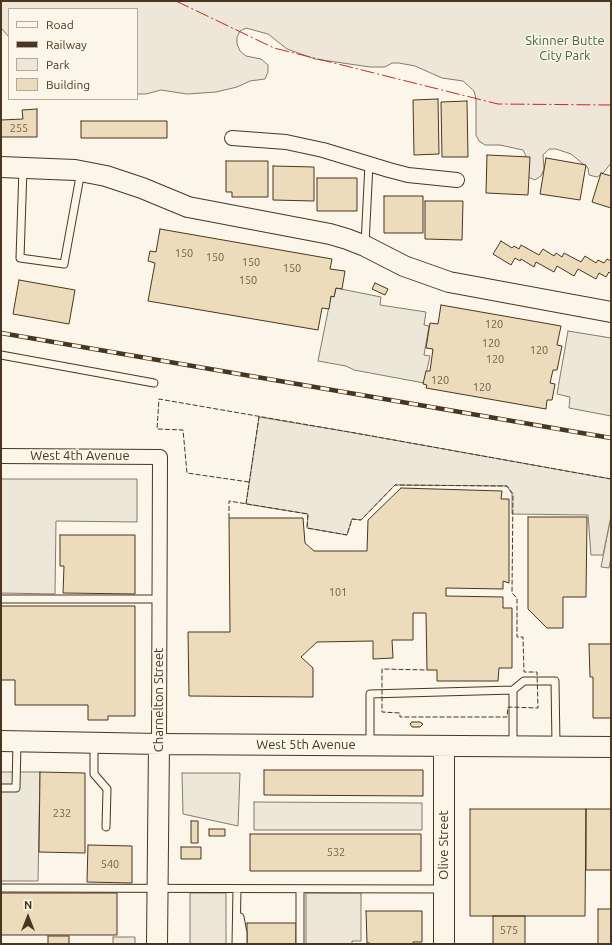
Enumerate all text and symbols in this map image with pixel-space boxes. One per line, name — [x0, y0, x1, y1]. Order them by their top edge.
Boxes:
legend — [8, 8, 138, 100]
text: Road — [46, 18, 74, 31]
park label: Skinner Butte City Park — [525, 33, 605, 64]
text: Railway — [46, 38, 87, 51]
text: Park — [46, 58, 70, 71]
text: Building — [46, 78, 90, 91]
house number: 255 — [10, 121, 28, 135]
house number: 150 — [175, 246, 193, 260]
house number: 150 — [206, 250, 224, 264]
house number: 150 — [242, 255, 260, 269]
house number: 150 — [283, 261, 301, 275]
house number: 150 — [239, 273, 257, 287]
house number: 120 — [485, 317, 503, 331]
house number: 120 — [482, 336, 500, 350]
house number: 120 — [530, 343, 548, 357]
house number: 120 — [486, 352, 504, 366]
house number: 120 — [431, 373, 449, 387]
house number: 120 — [473, 380, 491, 394]
street label: West 4th Avenue — [30, 448, 130, 464]
house number: 101 — [329, 585, 347, 599]
street label: Charnelton Street — [151, 648, 167, 752]
street label: West 5th Avenue — [256, 737, 356, 753]
house number: 232 — [53, 806, 71, 820]
street label: Olive Street — [436, 810, 452, 880]
house number: 532 — [327, 845, 345, 859]
house number: 540 — [101, 857, 119, 871]
north arrow — [8, 897, 48, 937]
text: N — [24, 899, 32, 911]
house number: 575 — [500, 923, 518, 937]

